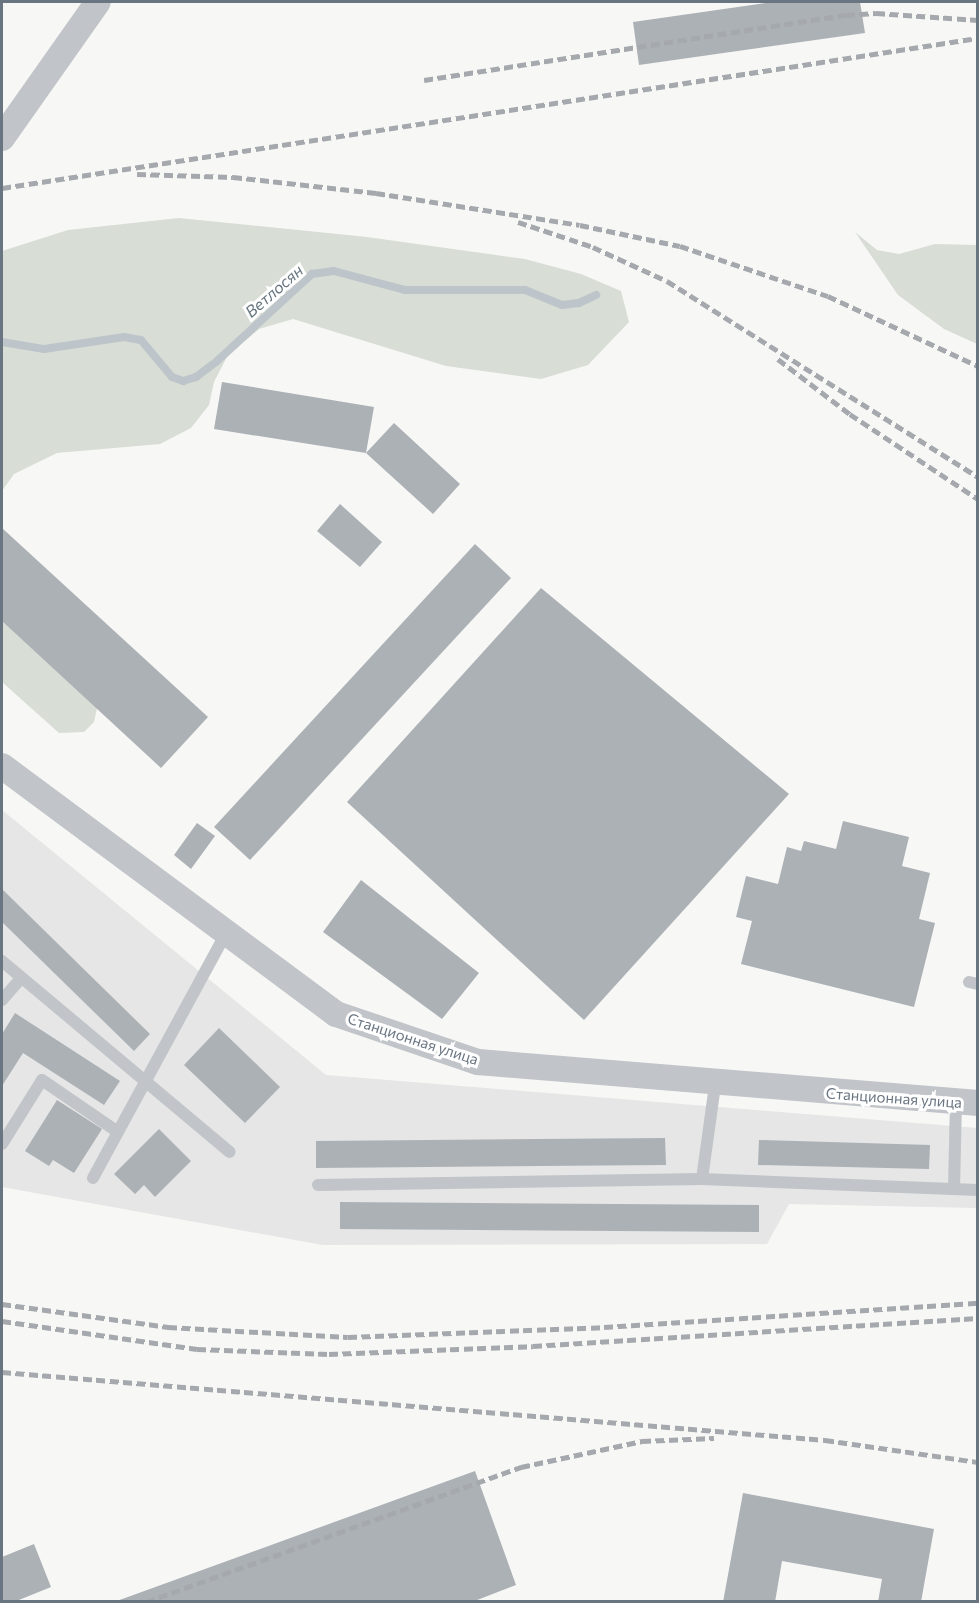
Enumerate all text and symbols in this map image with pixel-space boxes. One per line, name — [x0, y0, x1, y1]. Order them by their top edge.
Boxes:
water label: Ветлосян — [241, 261, 307, 321]
street label: Станционная улица — [345, 1009, 481, 1069]
street label: Станционная улица — [825, 1084, 963, 1112]

